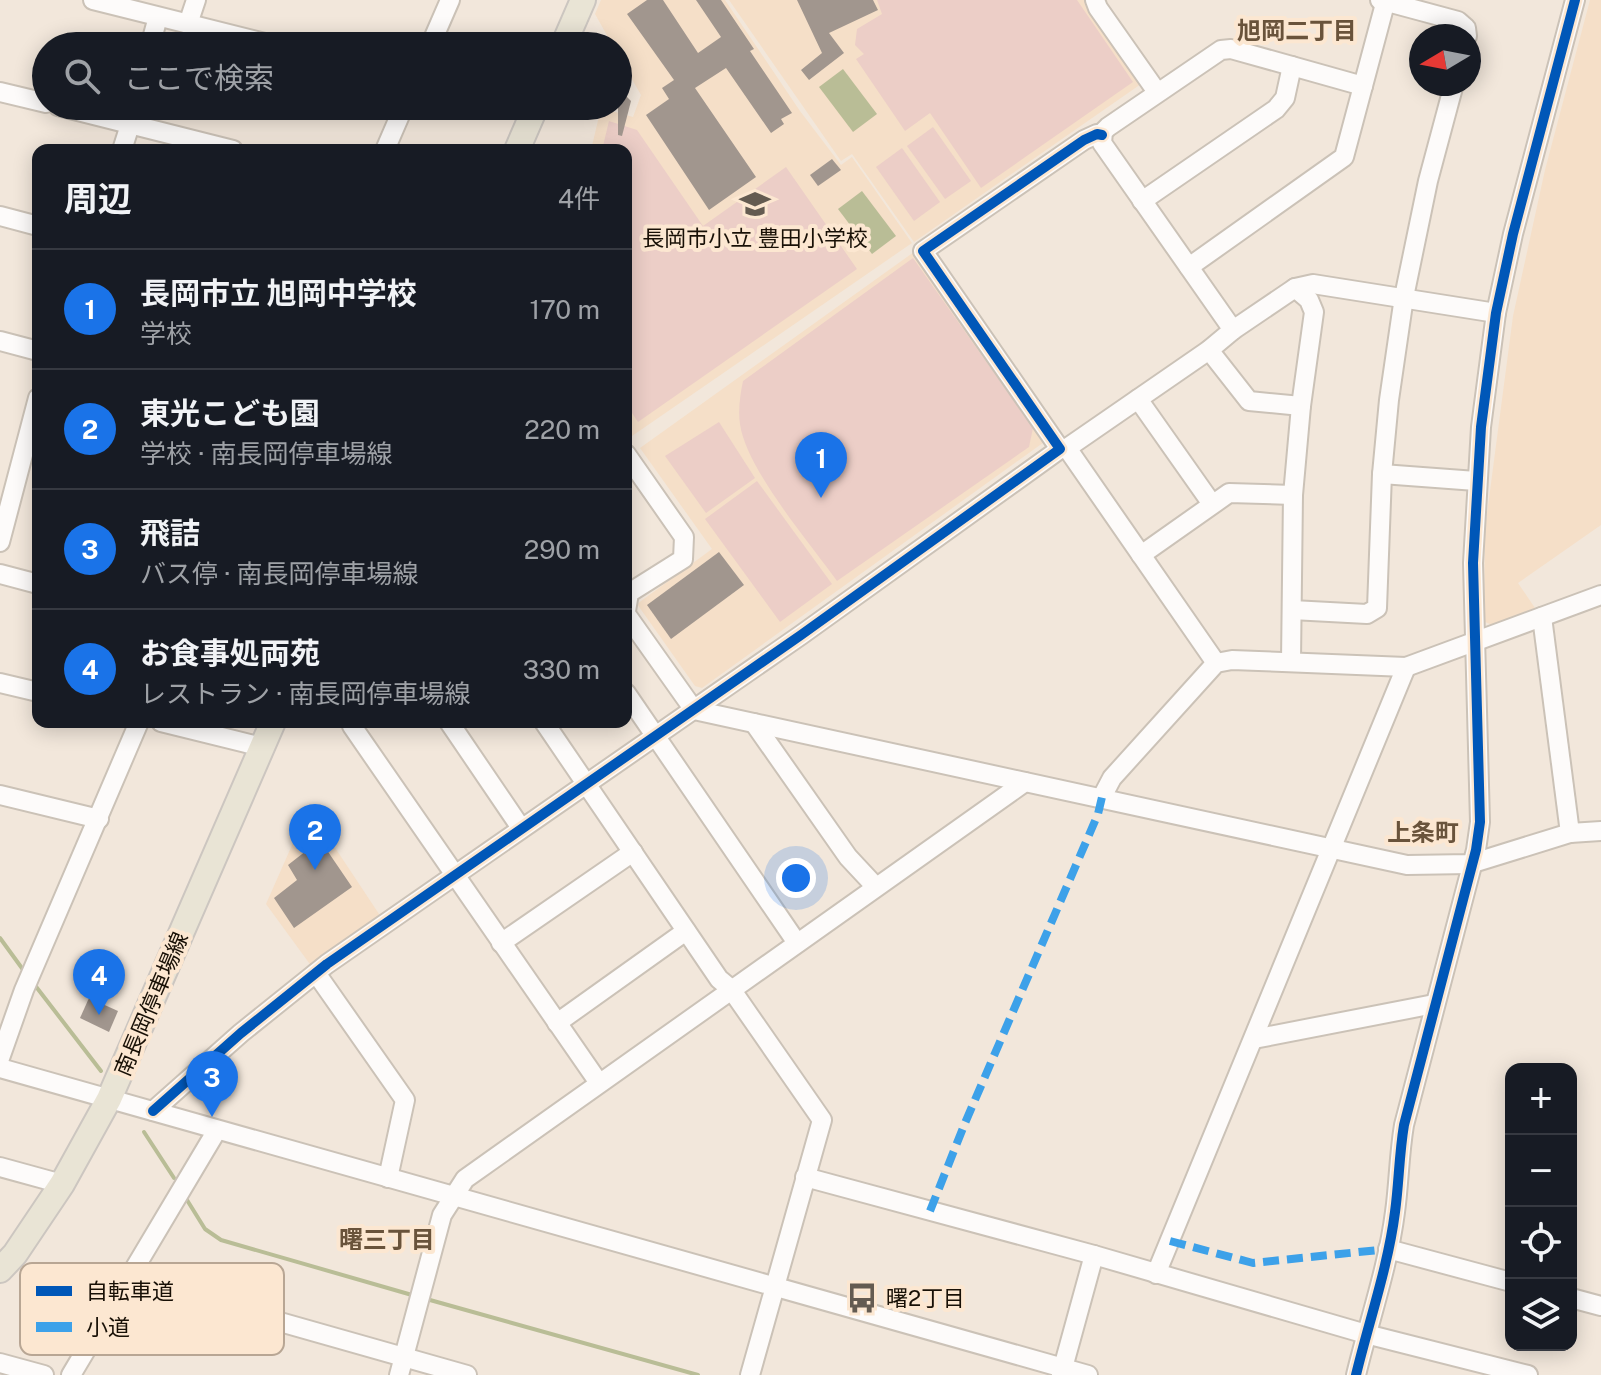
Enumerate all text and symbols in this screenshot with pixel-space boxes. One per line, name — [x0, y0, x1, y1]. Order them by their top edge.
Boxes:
district label: 旭岡二丁目 — [1237, 16, 1357, 44]
north arrow — [1409, 24, 1481, 96]
search box — [32, 32, 632, 120]
icon: search — [60, 54, 104, 98]
text: ここで検索 — [124, 60, 274, 96]
text: 周辺 — [64, 179, 132, 219]
text: 4件 — [558, 183, 600, 214]
school or university icon: 長岡市小立 豊田小学校 — [738, 187, 772, 221]
place label: 長岡市小立 豊田小学校 — [642, 225, 868, 251]
text: 長岡市立 旭岡中学校 — [140, 275, 417, 311]
text: 1 — [84, 294, 96, 325]
text: 170 m — [530, 294, 600, 325]
text: 学校 — [140, 318, 192, 349]
text: 東光こども園 — [140, 395, 320, 431]
text: 2 — [82, 414, 98, 445]
text: 220 m — [524, 414, 600, 445]
pin: 1 — [795, 432, 847, 498]
text: 学校 · 南長岡停車場線 — [140, 438, 392, 469]
text: 飛詰 — [140, 515, 200, 551]
text: 3 — [81, 534, 99, 565]
text: 290 m — [524, 534, 600, 565]
text: バス停 · 南長岡停車場線 — [140, 558, 418, 589]
text: お食事処両苑 — [140, 635, 320, 671]
text: 4 — [81, 654, 99, 685]
text: 330 m — [523, 654, 600, 685]
text: レストラン · 南長岡停車場線 — [140, 678, 470, 709]
pin: 2 — [289, 804, 341, 870]
district label: 上条町 — [1387, 818, 1459, 846]
your location — [776, 858, 816, 898]
street label: 南長岡停車場線 — [109, 928, 193, 1080]
pin: 4 — [73, 949, 125, 1015]
pin: 3 — [186, 1051, 238, 1117]
map controls — [1505, 1063, 1577, 1351]
button: + — [1505, 1063, 1577, 1135]
button: − — [1505, 1135, 1577, 1207]
button: locate — [1505, 1207, 1577, 1279]
district label: 曙三丁目 — [339, 1225, 435, 1253]
legend — [20, 1263, 284, 1355]
text: 自転車道 — [86, 1278, 174, 1304]
button: layers — [1505, 1279, 1577, 1351]
bus stop icon: 曙2丁目 — [845, 1281, 879, 1315]
place label: 曙2丁目 — [886, 1285, 965, 1311]
text: 小道 — [86, 1314, 130, 1340]

